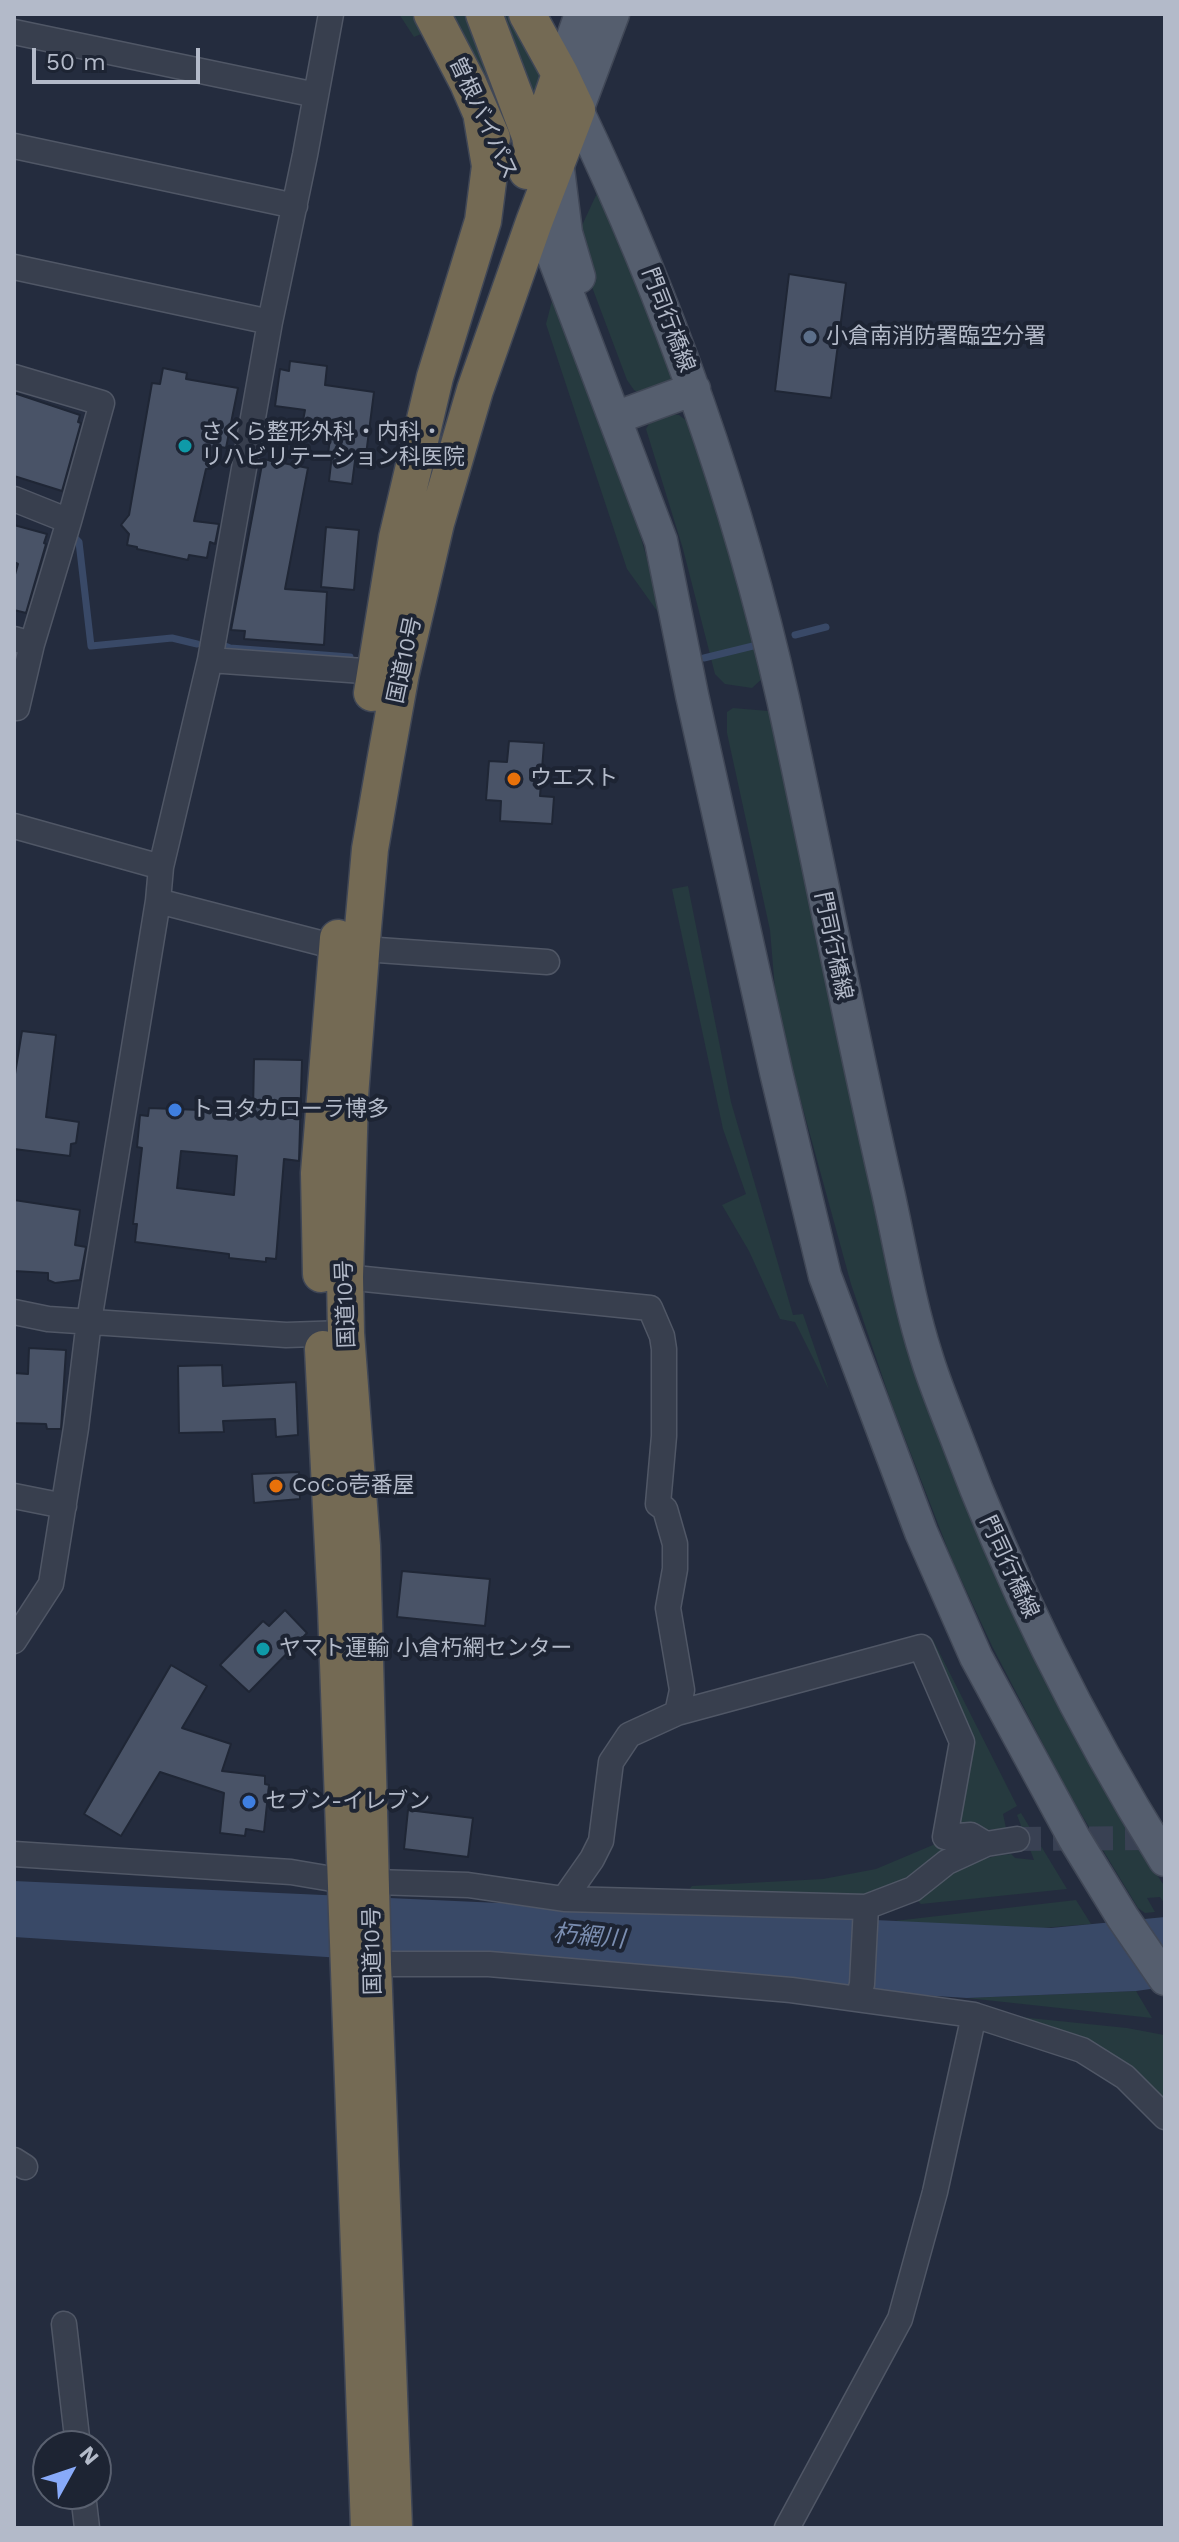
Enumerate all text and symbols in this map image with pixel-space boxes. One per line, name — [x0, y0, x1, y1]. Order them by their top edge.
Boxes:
scale bar — [36, 32, 204, 82]
text: 50 m — [46, 48, 106, 76]
street label: 曽根バイパス — [443, 53, 523, 183]
street label: 門司行橋線 — [636, 264, 700, 376]
place label: 小倉南消防署臨空分署 — [826, 324, 1046, 350]
marker: 小倉南消防署臨空分署 — [801, 328, 819, 346]
place label: さくら整形外科・内科・ リハビリテーション科医院 — [201, 420, 465, 472]
marker: さくら整形外科・内科・ リハビリテーション科医院 — [176, 437, 194, 455]
street label: 国道10号 — [383, 614, 427, 706]
place label: ウエスト — [530, 766, 618, 792]
marker: ウエスト — [505, 770, 523, 788]
street label: 門司行橋線 — [809, 889, 857, 1003]
place label: トヨタカローラ博多 — [191, 1097, 389, 1123]
marker: トヨタカローラ博多 — [166, 1101, 184, 1119]
street label: 国道10号 — [331, 1259, 361, 1349]
place label: CoCo壱番屋 — [292, 1473, 415, 1499]
marker: CoCo壱番屋 — [267, 1477, 285, 1495]
street label: 門司行橋線 — [974, 1512, 1044, 1622]
place label: ヤマト運輸 小倉朽網センター — [279, 1636, 573, 1662]
marker: ヤマト運輸 小倉朽網センター — [254, 1640, 272, 1658]
place label: セブン-イレブン — [265, 1789, 430, 1815]
marker: セブン-イレブン — [240, 1793, 258, 1811]
street label: 国道10号 — [359, 1907, 387, 1995]
water label: 朽網川 — [552, 1920, 626, 1954]
north arrow — [32, 2430, 112, 2510]
text: N — [74, 2441, 104, 2470]

